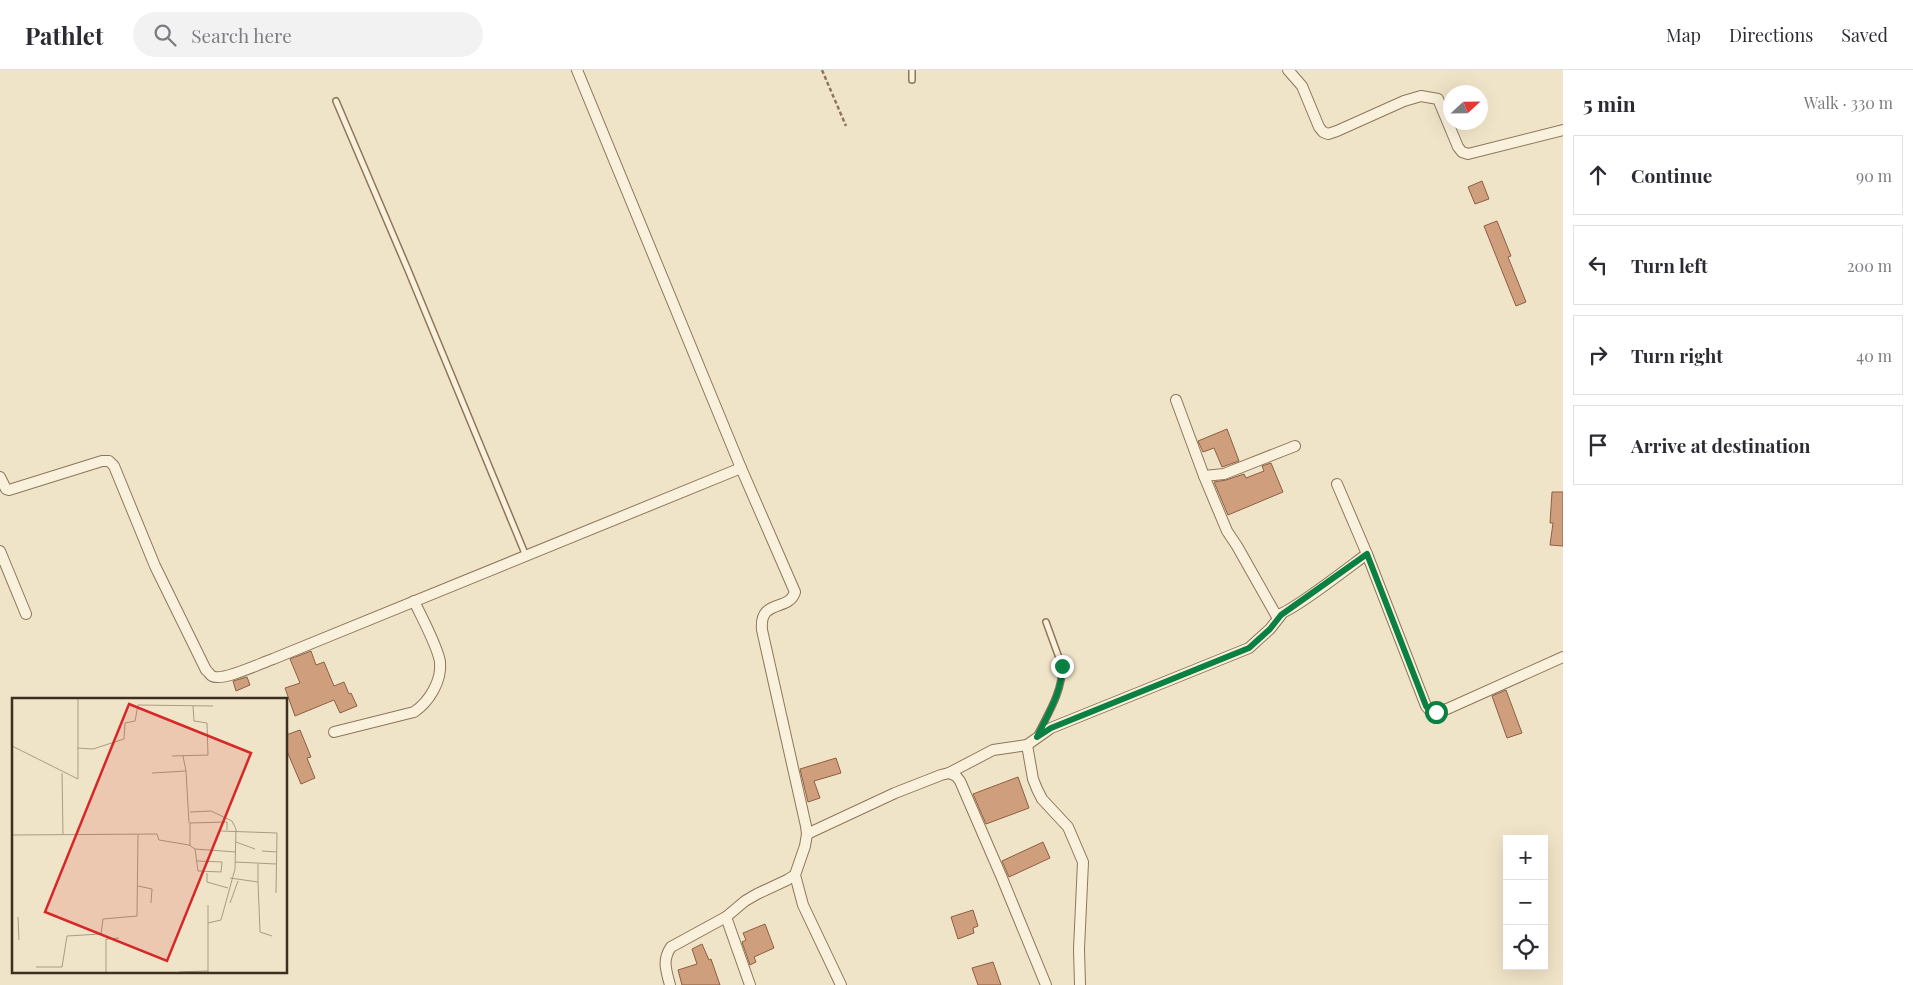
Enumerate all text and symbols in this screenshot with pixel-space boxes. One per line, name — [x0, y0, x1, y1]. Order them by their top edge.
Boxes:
search box — [133, 12, 483, 57]
text: Pathlet — [25, 19, 103, 51]
icon: search — [151, 21, 179, 49]
text: Search here — [191, 22, 292, 48]
text: Map — [1666, 23, 1701, 47]
text: Directions — [1729, 23, 1813, 47]
text: Saved — [1841, 23, 1888, 47]
north arrow — [1443, 85, 1488, 130]
text: 5 min — [1583, 89, 1636, 117]
text: Walk · 330 m — [1804, 92, 1893, 113]
icon: ahead — [1584, 161, 1612, 189]
text: Continue — [1631, 162, 1712, 188]
text: 90 m — [1856, 165, 1892, 186]
icon: left — [1584, 251, 1612, 279]
text: Turn left — [1631, 252, 1708, 278]
text: 200 m — [1847, 255, 1892, 276]
icon: right — [1584, 341, 1612, 369]
text: Turn right — [1631, 342, 1723, 368]
text: 40 m — [1856, 345, 1892, 366]
icon: arrive — [1584, 431, 1612, 459]
text: Arrive at destination — [1631, 432, 1811, 458]
route end — [1051, 655, 1074, 678]
inset map — [12, 698, 288, 972]
route start — [1425, 701, 1448, 724]
map controls — [1503, 835, 1548, 970]
button: + — [1503, 835, 1548, 880]
button: − — [1503, 880, 1548, 925]
button: locate — [1503, 925, 1548, 970]

